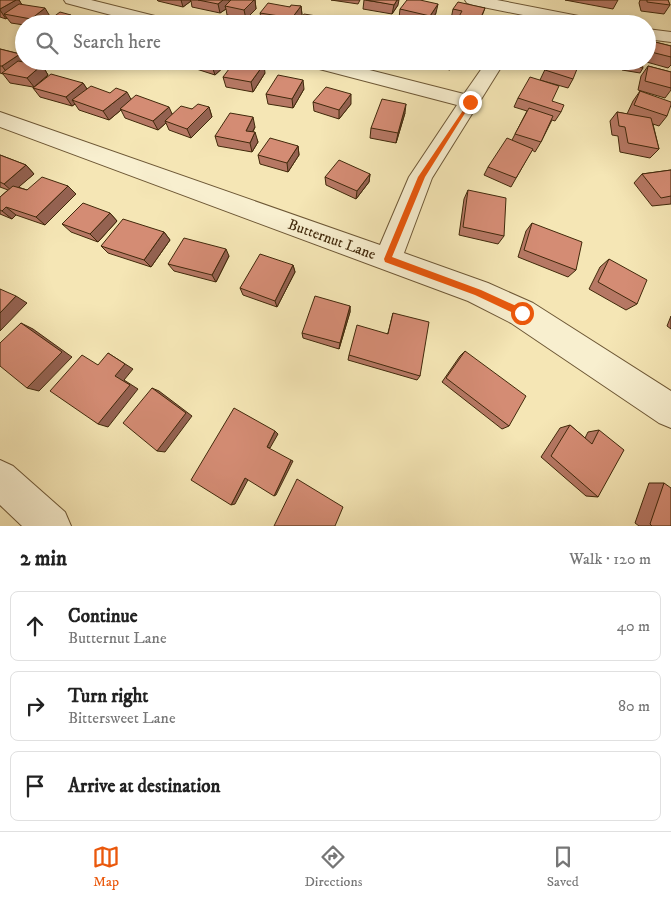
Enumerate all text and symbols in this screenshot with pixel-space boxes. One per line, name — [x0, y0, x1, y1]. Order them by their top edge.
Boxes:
search box — [15, 15, 656, 70]
icon: search — [33, 29, 61, 57]
text: Search here — [73, 31, 161, 54]
route end — [459, 91, 482, 114]
street label: Butternut Lane — [285, 215, 378, 264]
route start — [511, 302, 534, 325]
text: 2 min — [20, 546, 67, 572]
text: Walk · 120 m — [569, 549, 651, 569]
text: Continue — [68, 605, 138, 628]
icon: ahead — [21, 612, 49, 640]
text: 40 m — [617, 616, 650, 636]
text: Butternut Lane — [68, 628, 167, 648]
text: Turn right — [68, 685, 148, 708]
icon: right — [21, 692, 49, 720]
text: 80 m — [618, 696, 650, 716]
text: Bittersweet Lane — [68, 708, 176, 728]
icon: arrive — [21, 772, 49, 800]
text: Arrive at destination — [68, 775, 220, 798]
tab: Map — [92, 843, 120, 891]
tab: Directions — [304, 843, 362, 891]
tab: Saved — [547, 843, 579, 891]

